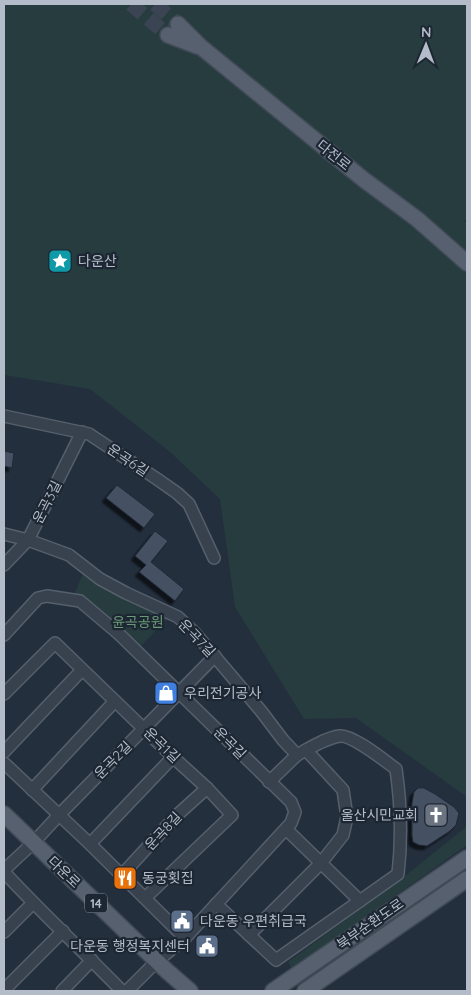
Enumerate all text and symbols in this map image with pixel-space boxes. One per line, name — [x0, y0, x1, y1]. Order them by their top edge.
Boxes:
north arrow — [401, 20, 451, 70]
text: N — [421, 23, 432, 41]
street label: 다전로 — [313, 136, 355, 174]
place icon: 다운산 — [47, 248, 73, 274]
place label: 다운산 — [78, 252, 117, 270]
street label: 운곡6길 — [104, 440, 152, 480]
street label: 운곡3길 — [29, 477, 65, 527]
park label: 윤곡공원 — [112, 613, 164, 631]
street label: 운곡7길 — [175, 615, 219, 661]
shop icon: 우리전기공사 — [153, 680, 179, 706]
place label: 우리전기공사 — [184, 684, 261, 702]
street label: 운곡1길 — [140, 723, 184, 767]
street label: 운곡길 — [210, 723, 250, 763]
street label: 운곡2길 — [90, 737, 136, 783]
church icon: 울산시민교회 — [423, 802, 449, 828]
place label: 울산시민교회 — [341, 806, 418, 824]
street label: 운곡8길 — [141, 808, 185, 854]
street label: 다운로 — [44, 852, 84, 892]
restaurant icon: 동궁횟집 — [112, 865, 138, 891]
place label: 동궁횟집 — [142, 869, 194, 887]
road number: 14 — [85, 894, 107, 912]
street label: 북부순환도로 — [333, 894, 407, 954]
public building icon: 다운동 우편취급국 — [169, 908, 195, 934]
place label: 다운동 우편취급국 — [200, 912, 307, 930]
public building icon: 다운동 행정복지센터 — [194, 933, 220, 959]
place label: 다운동 행정복지센터 — [70, 937, 190, 955]

